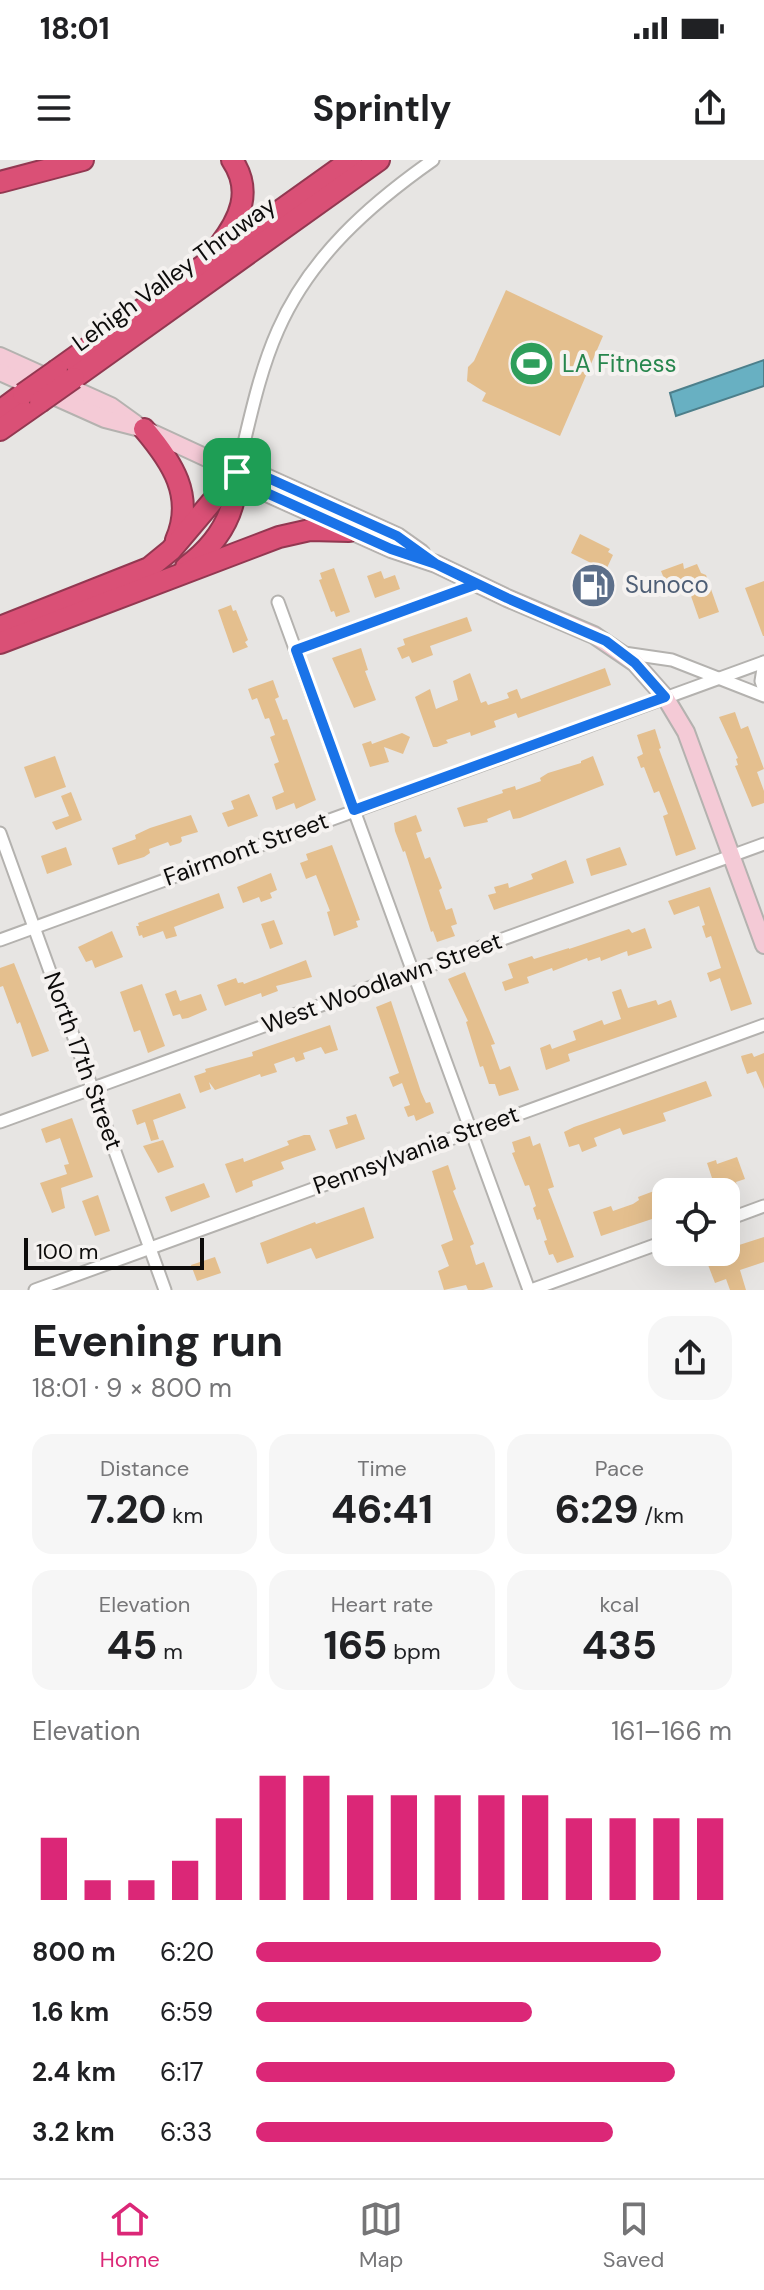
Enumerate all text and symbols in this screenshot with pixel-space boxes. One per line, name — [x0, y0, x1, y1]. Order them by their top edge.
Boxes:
text: 18:01 — [40, 9, 110, 48]
text: Sprintly — [312, 85, 452, 132]
icon: menu — [32, 86, 76, 130]
icon: share — [688, 86, 732, 130]
street label: Lehigh Valley Thruway — [66, 189, 282, 358]
sports icon: LA Fitness — [507, 340, 555, 388]
place label: LA Fitness — [562, 348, 676, 379]
pin — [203, 438, 271, 506]
icon: arrive — [215, 450, 259, 494]
fuel station icon: Sunoco — [570, 561, 618, 609]
place label: Sunoco — [625, 569, 709, 600]
street label: Fairmont Street — [159, 804, 332, 893]
street label: West Woodlawn Street — [258, 925, 506, 1040]
street label: North 17th Street — [37, 968, 130, 1154]
street label: Pennsylvania Street — [309, 1098, 523, 1201]
map controls — [652, 1178, 740, 1266]
button: locate — [652, 1178, 740, 1266]
scale bar — [24, 1234, 204, 1270]
text: 100 m — [36, 1237, 98, 1266]
text: Evening run — [32, 1312, 283, 1370]
button: share — [648, 1316, 732, 1400]
text: 18:01 · 9 × 800 m — [32, 1371, 232, 1405]
text: Distance — [100, 1454, 189, 1483]
text: Time — [357, 1454, 407, 1483]
text: Pace — [595, 1454, 644, 1483]
text: 7.20 — [86, 1483, 167, 1535]
text: 46:41 — [331, 1483, 433, 1535]
text: 6:29 — [555, 1483, 639, 1535]
text: km — [167, 1501, 203, 1530]
text: /km — [639, 1501, 684, 1530]
text: Elevation — [99, 1590, 191, 1619]
text: Heart rate — [331, 1590, 433, 1619]
text: kcal — [599, 1590, 639, 1619]
text: 45 — [106, 1619, 157, 1671]
text: 165 — [323, 1619, 387, 1671]
text: 435 — [582, 1619, 657, 1671]
text: m — [157, 1637, 183, 1666]
text: bpm — [387, 1637, 440, 1666]
text: Elevation — [32, 1714, 140, 1748]
text: 161–166 m — [611, 1714, 732, 1748]
text: 800 m — [32, 1935, 116, 1969]
text: 6:20 — [160, 1935, 214, 1969]
text: 1.6 km — [32, 1995, 109, 2029]
text: 6:59 — [160, 1995, 213, 2029]
text: 2.4 km — [32, 2055, 116, 2089]
text: 6:17 — [160, 2055, 204, 2089]
text: 3.2 km — [32, 2115, 115, 2149]
text: 6:33 — [160, 2115, 212, 2149]
tab: Home — [100, 2197, 160, 2274]
tab: Map — [359, 2197, 403, 2274]
tab: Saved — [603, 2197, 664, 2274]

